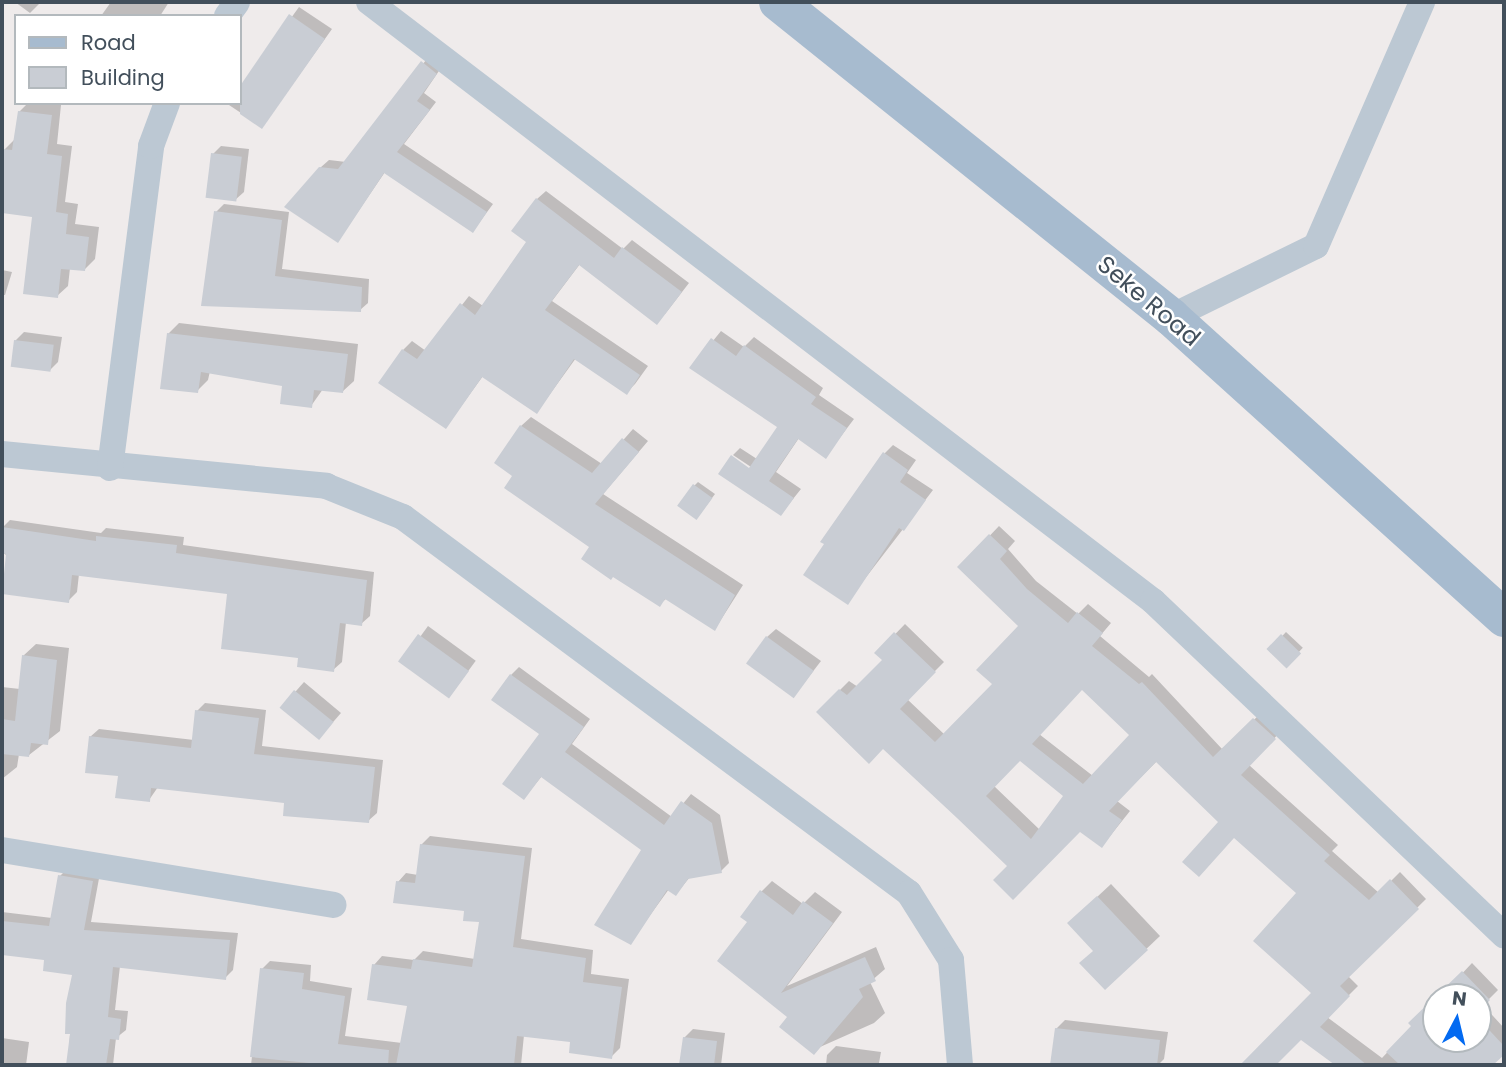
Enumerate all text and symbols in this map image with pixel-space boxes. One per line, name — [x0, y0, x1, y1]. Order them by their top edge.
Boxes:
legend — [14, 14, 242, 105]
text: Road — [81, 28, 136, 57]
text: Building — [81, 63, 165, 92]
street label: Seke Road — [1092, 250, 1206, 352]
north arrow — [1422, 983, 1492, 1053]
text: N — [1451, 984, 1468, 1013]

